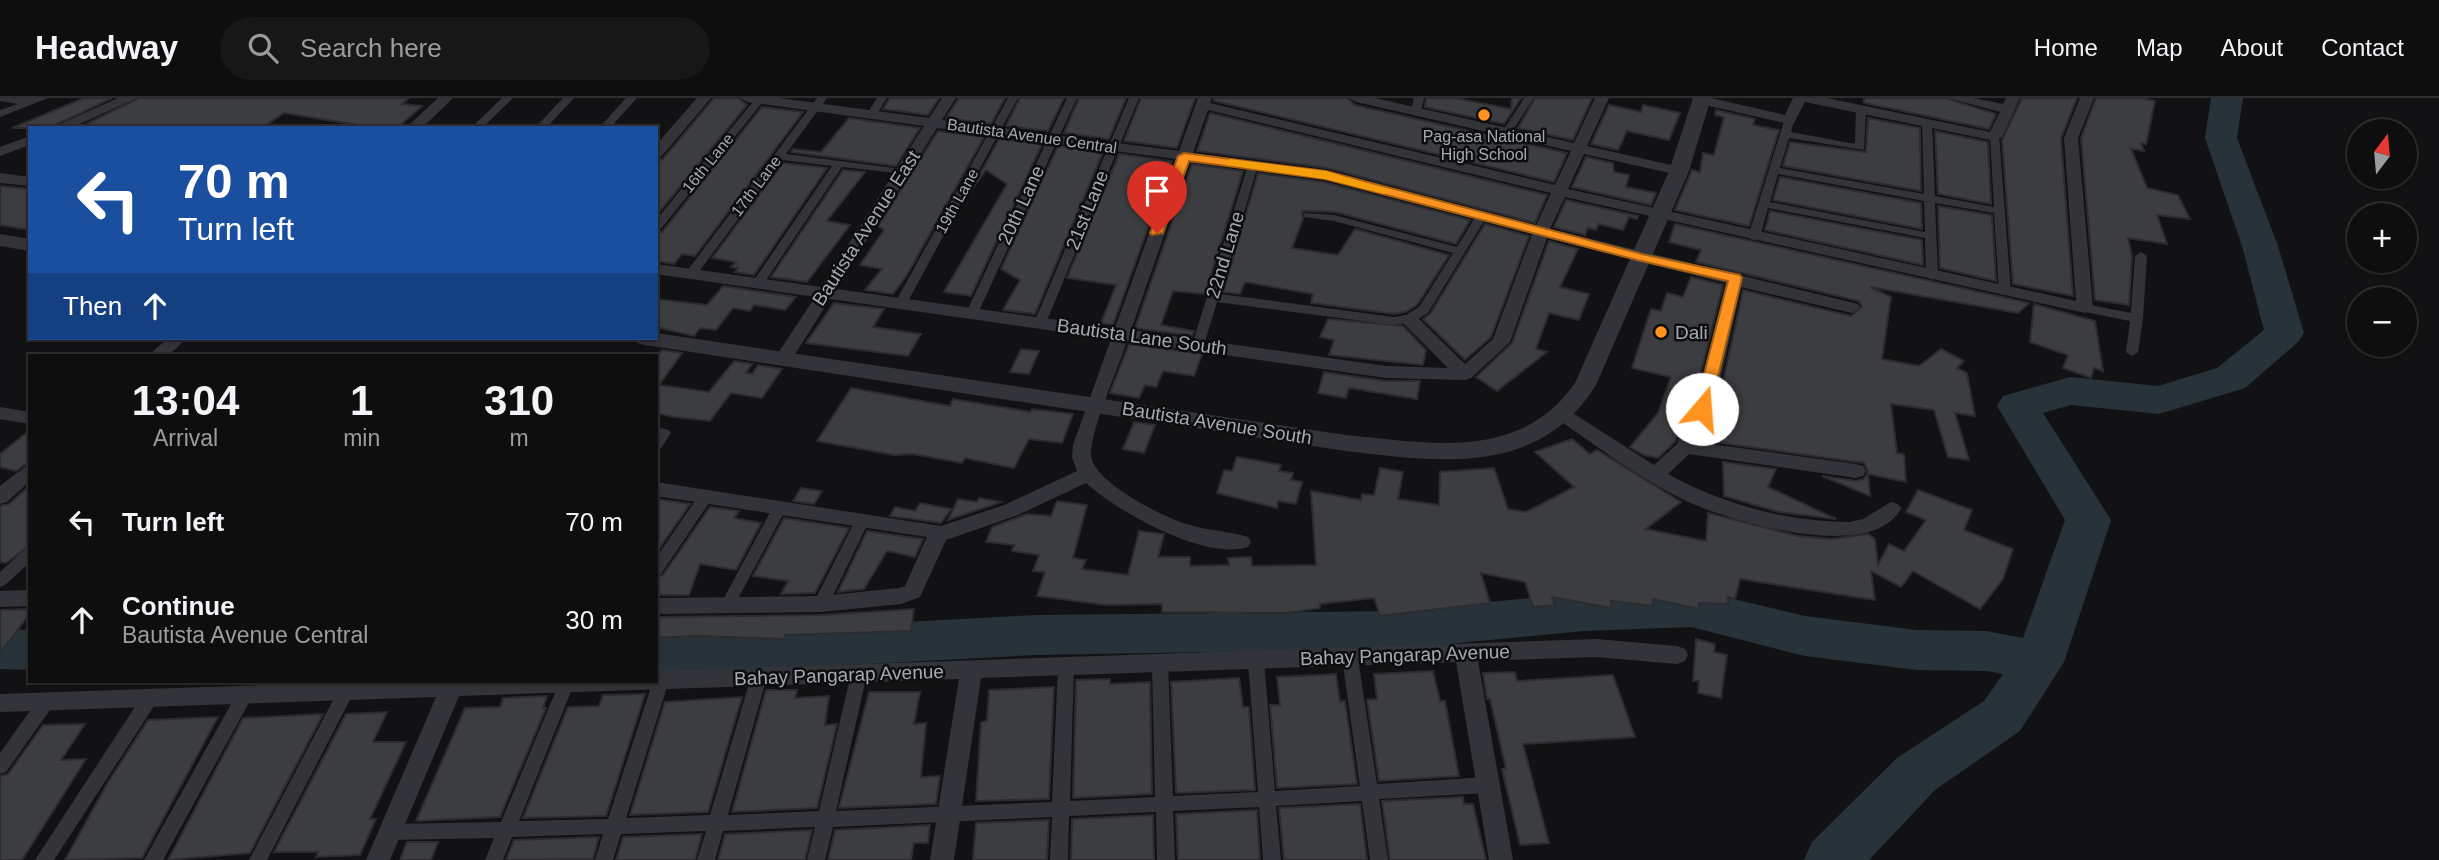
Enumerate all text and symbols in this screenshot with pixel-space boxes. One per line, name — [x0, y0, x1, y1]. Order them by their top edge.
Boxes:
search box — [220, 17, 710, 80]
text: Headway — [35, 29, 178, 66]
icon: search — [244, 29, 282, 67]
text: Search here — [300, 33, 442, 63]
text: Home — [2034, 34, 2098, 61]
text: Map — [2136, 34, 2183, 61]
text: About — [2221, 34, 2283, 61]
text: Contact — [2321, 34, 2404, 61]
marker: Pag-asa National High School — [1476, 107, 1492, 123]
street label: Bautista Avenue Central — [946, 116, 1118, 156]
north arrow — [2347, 119, 2417, 189]
map controls — [2347, 119, 2417, 357]
place label: Pag-asa National High School — [1423, 128, 1545, 163]
street label: 16th Lane — [679, 130, 737, 196]
street label: Bautista Avenue East — [808, 146, 924, 309]
street label: 17th Lane — [728, 152, 784, 220]
icon: left — [63, 154, 154, 245]
text: 70 m — [178, 154, 290, 208]
pin — [1127, 161, 1187, 233]
street label: 20th Lane — [994, 162, 1048, 248]
street label: 19th Lane — [932, 166, 982, 236]
street label: 21st Lane — [1062, 167, 1112, 253]
icon: arrive — [1138, 172, 1176, 210]
button: + — [2347, 203, 2417, 273]
street label: 22nd Lane — [1202, 209, 1248, 301]
text: Turn left — [178, 211, 294, 247]
icon: ahead — [136, 287, 174, 325]
button: − — [2347, 287, 2417, 357]
text: Then — [63, 291, 122, 321]
street label: Bautista Lane South — [1056, 315, 1228, 359]
place label: Dali — [1675, 322, 1708, 343]
marker: Dali — [1653, 324, 1669, 340]
position arrow — [1665, 372, 1739, 446]
text: 13:04 — [132, 377, 239, 424]
text: 1 — [350, 377, 373, 424]
text: 310 — [484, 377, 554, 424]
street label: Bautista Avenue South — [1121, 398, 1313, 448]
text: Arrival — [153, 425, 218, 451]
text: min — [343, 425, 380, 451]
text: m — [510, 425, 529, 451]
icon: left — [63, 503, 101, 541]
text: Turn left — [122, 507, 224, 537]
text: 70 m — [565, 507, 623, 537]
text: Continue — [122, 591, 235, 621]
icon: ahead — [63, 601, 101, 639]
text: 30 m — [565, 605, 623, 635]
text: Bautista Avenue Central — [122, 622, 368, 648]
street label: Bahay Pangarap Avenue — [1300, 641, 1510, 669]
street label: Bahay Pangarap Avenue — [734, 661, 944, 689]

